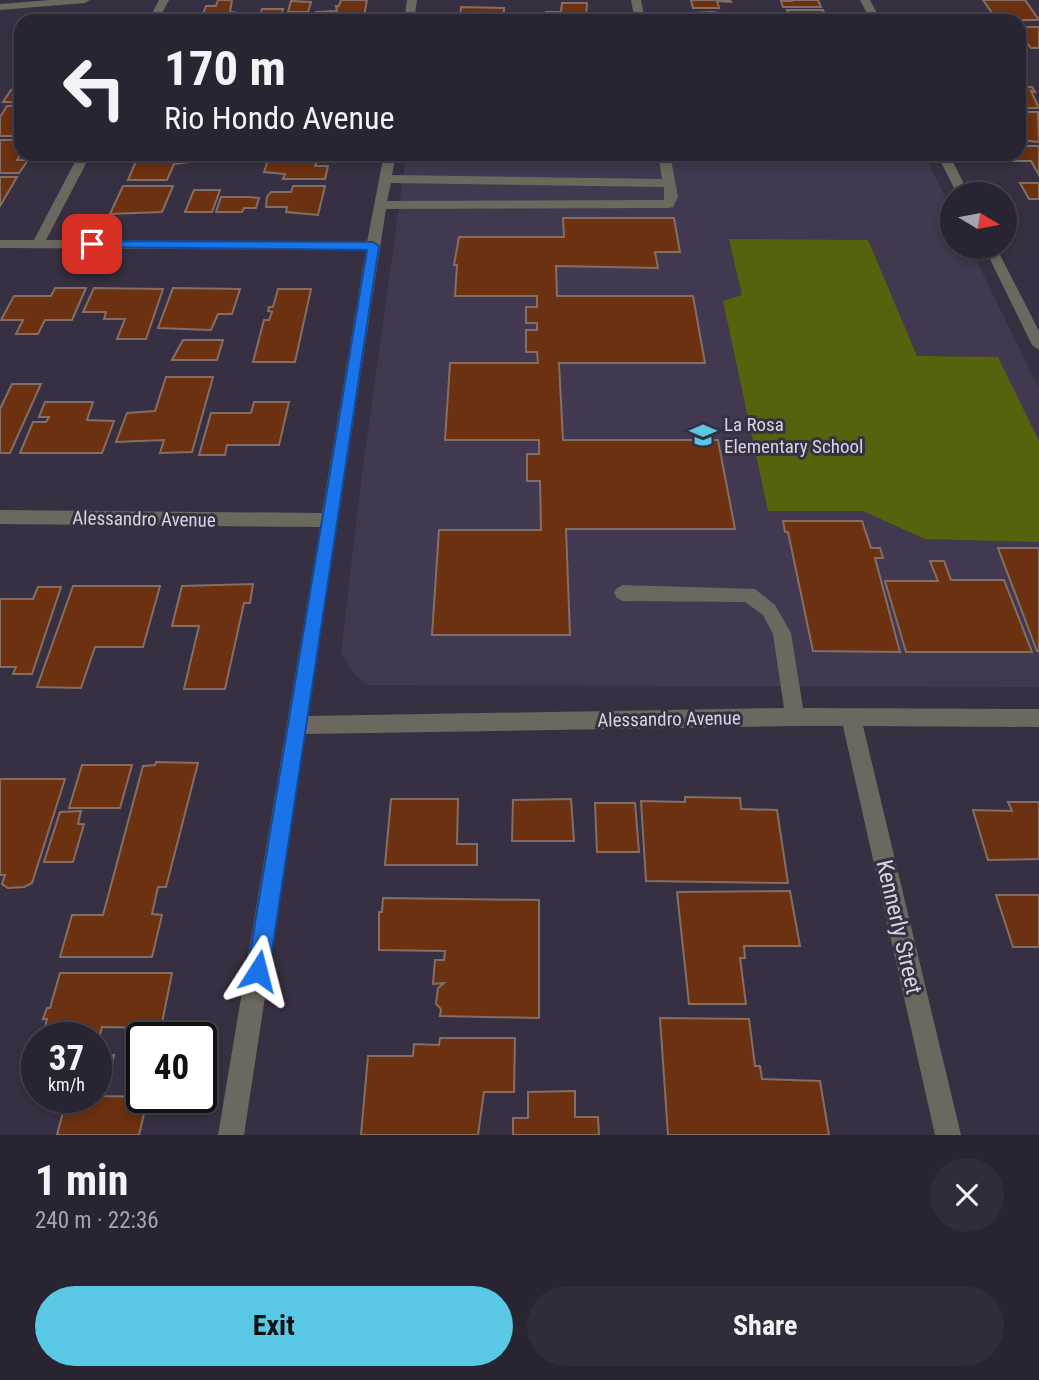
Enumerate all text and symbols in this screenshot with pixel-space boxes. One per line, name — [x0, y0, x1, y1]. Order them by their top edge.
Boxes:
text: 170 m — [164, 40, 286, 97]
icon: left — [49, 42, 140, 133]
text: Rio Hondo Avenue — [164, 99, 395, 137]
north arrow — [940, 182, 1017, 259]
map controls — [940, 182, 1017, 259]
pin — [62, 214, 122, 274]
icon: arrive — [73, 225, 111, 263]
place label: La Rosa Elementary School — [724, 413, 863, 458]
school or university icon: La Rosa Elementary School — [688, 420, 718, 450]
street label: Alessandro Avenue — [72, 506, 216, 532]
street label: Alessandro Avenue — [597, 706, 741, 732]
street label: Kennerly Street — [870, 857, 928, 997]
position arrow — [221, 934, 295, 1008]
speed limit sign: 40 — [126, 1022, 217, 1113]
text: 37 — [49, 1038, 84, 1079]
text: km/h — [48, 1074, 85, 1095]
text: 1 min — [35, 1156, 128, 1205]
button: close — [930, 1158, 1004, 1232]
text: 240 m · 22:36 — [35, 1207, 159, 1234]
button: Exit — [35, 1286, 513, 1366]
button: Share — [527, 1286, 1004, 1366]

